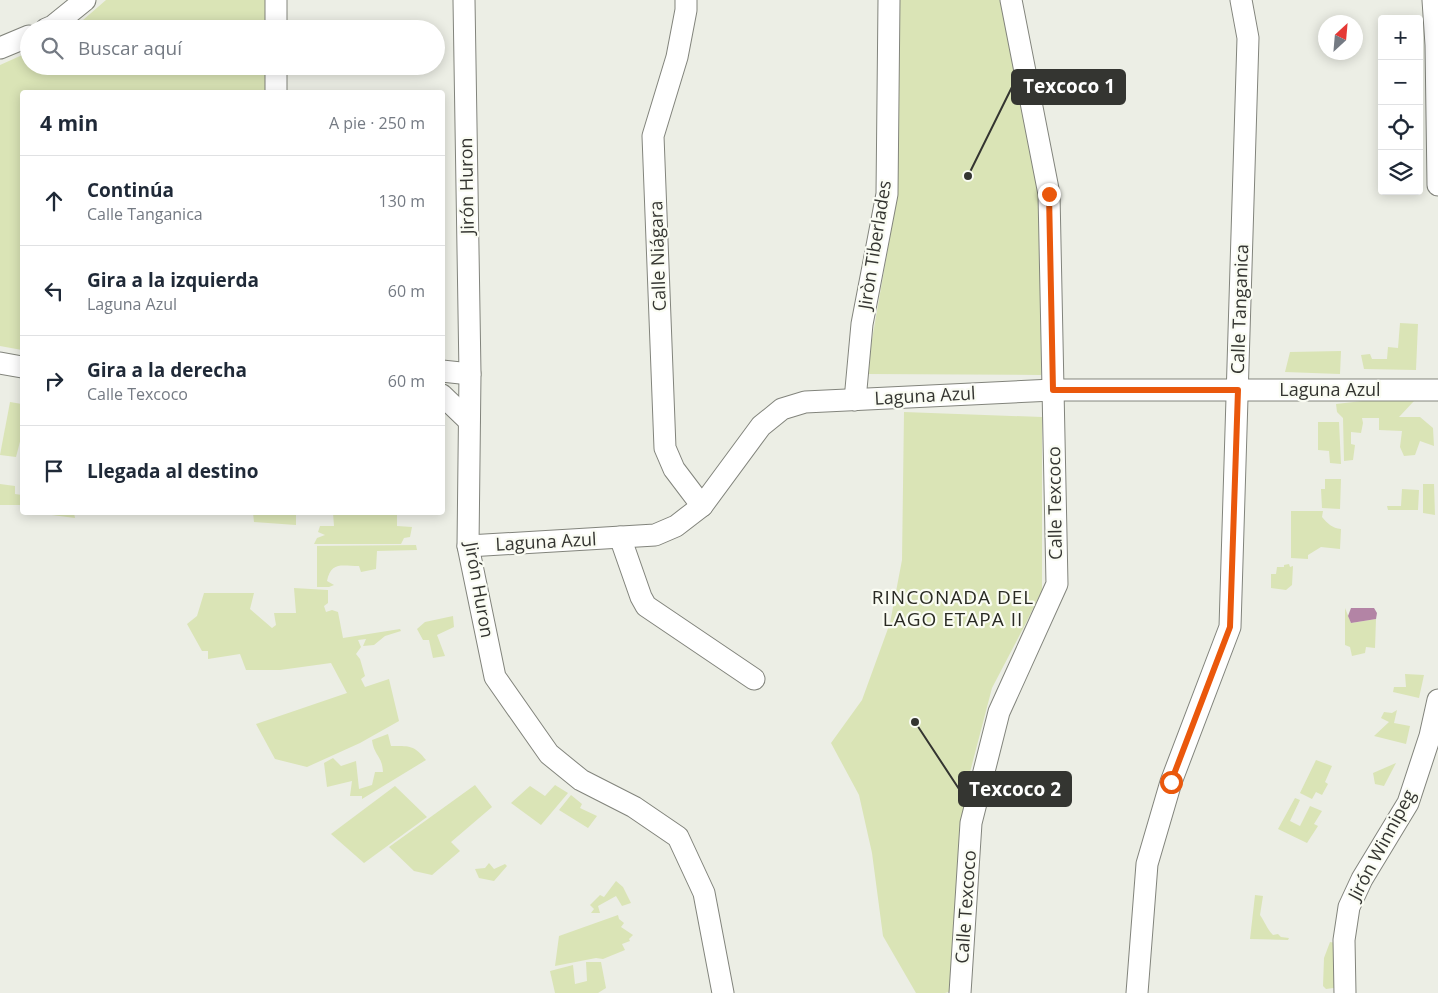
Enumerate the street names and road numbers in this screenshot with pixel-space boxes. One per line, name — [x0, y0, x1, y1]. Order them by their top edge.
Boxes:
street label: Jirón Huron — [453, 137, 479, 237]
street label: Jiròn Tiberlades — [852, 179, 896, 313]
street label: Calle Niágara — [643, 200, 671, 312]
street label: Calle Tanganica — [1225, 244, 1253, 374]
street label: Laguna Azul — [1279, 377, 1381, 401]
street label: Laguna Azul — [874, 380, 976, 410]
street label: Calle Texcoco — [1041, 446, 1067, 560]
street label: Laguna Azul — [495, 526, 597, 556]
street label: Jirón Huron — [459, 538, 500, 640]
street label: Jirón Winnipeg — [1341, 785, 1420, 906]
street label: Calle Texcoco — [949, 849, 981, 964]

